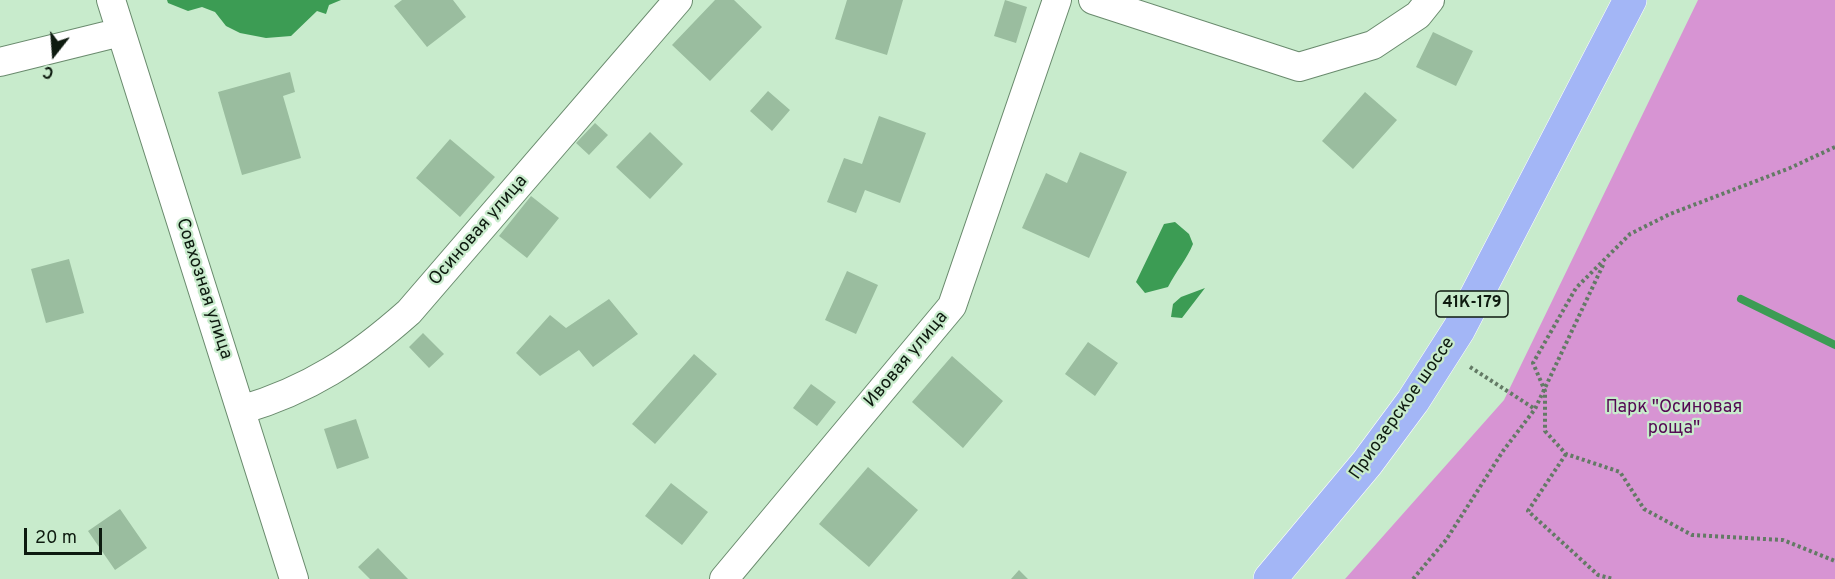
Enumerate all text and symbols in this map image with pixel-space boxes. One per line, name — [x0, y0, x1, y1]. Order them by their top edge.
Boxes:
north arrow — [24, 24, 84, 84]
text: С — [41, 60, 57, 82]
street label: Осиновая улица — [425, 171, 533, 291]
street label: Совхозная улица — [170, 216, 236, 362]
road number: 41К-179 — [1436, 291, 1508, 317]
street label: Ивовая улица — [861, 308, 953, 412]
street label: Приозерское шоссе — [1346, 334, 1460, 484]
park label: Парк "Осиновая роща" — [1606, 397, 1742, 440]
scale bar — [27, 516, 105, 554]
text: 20 m — [35, 527, 77, 550]

